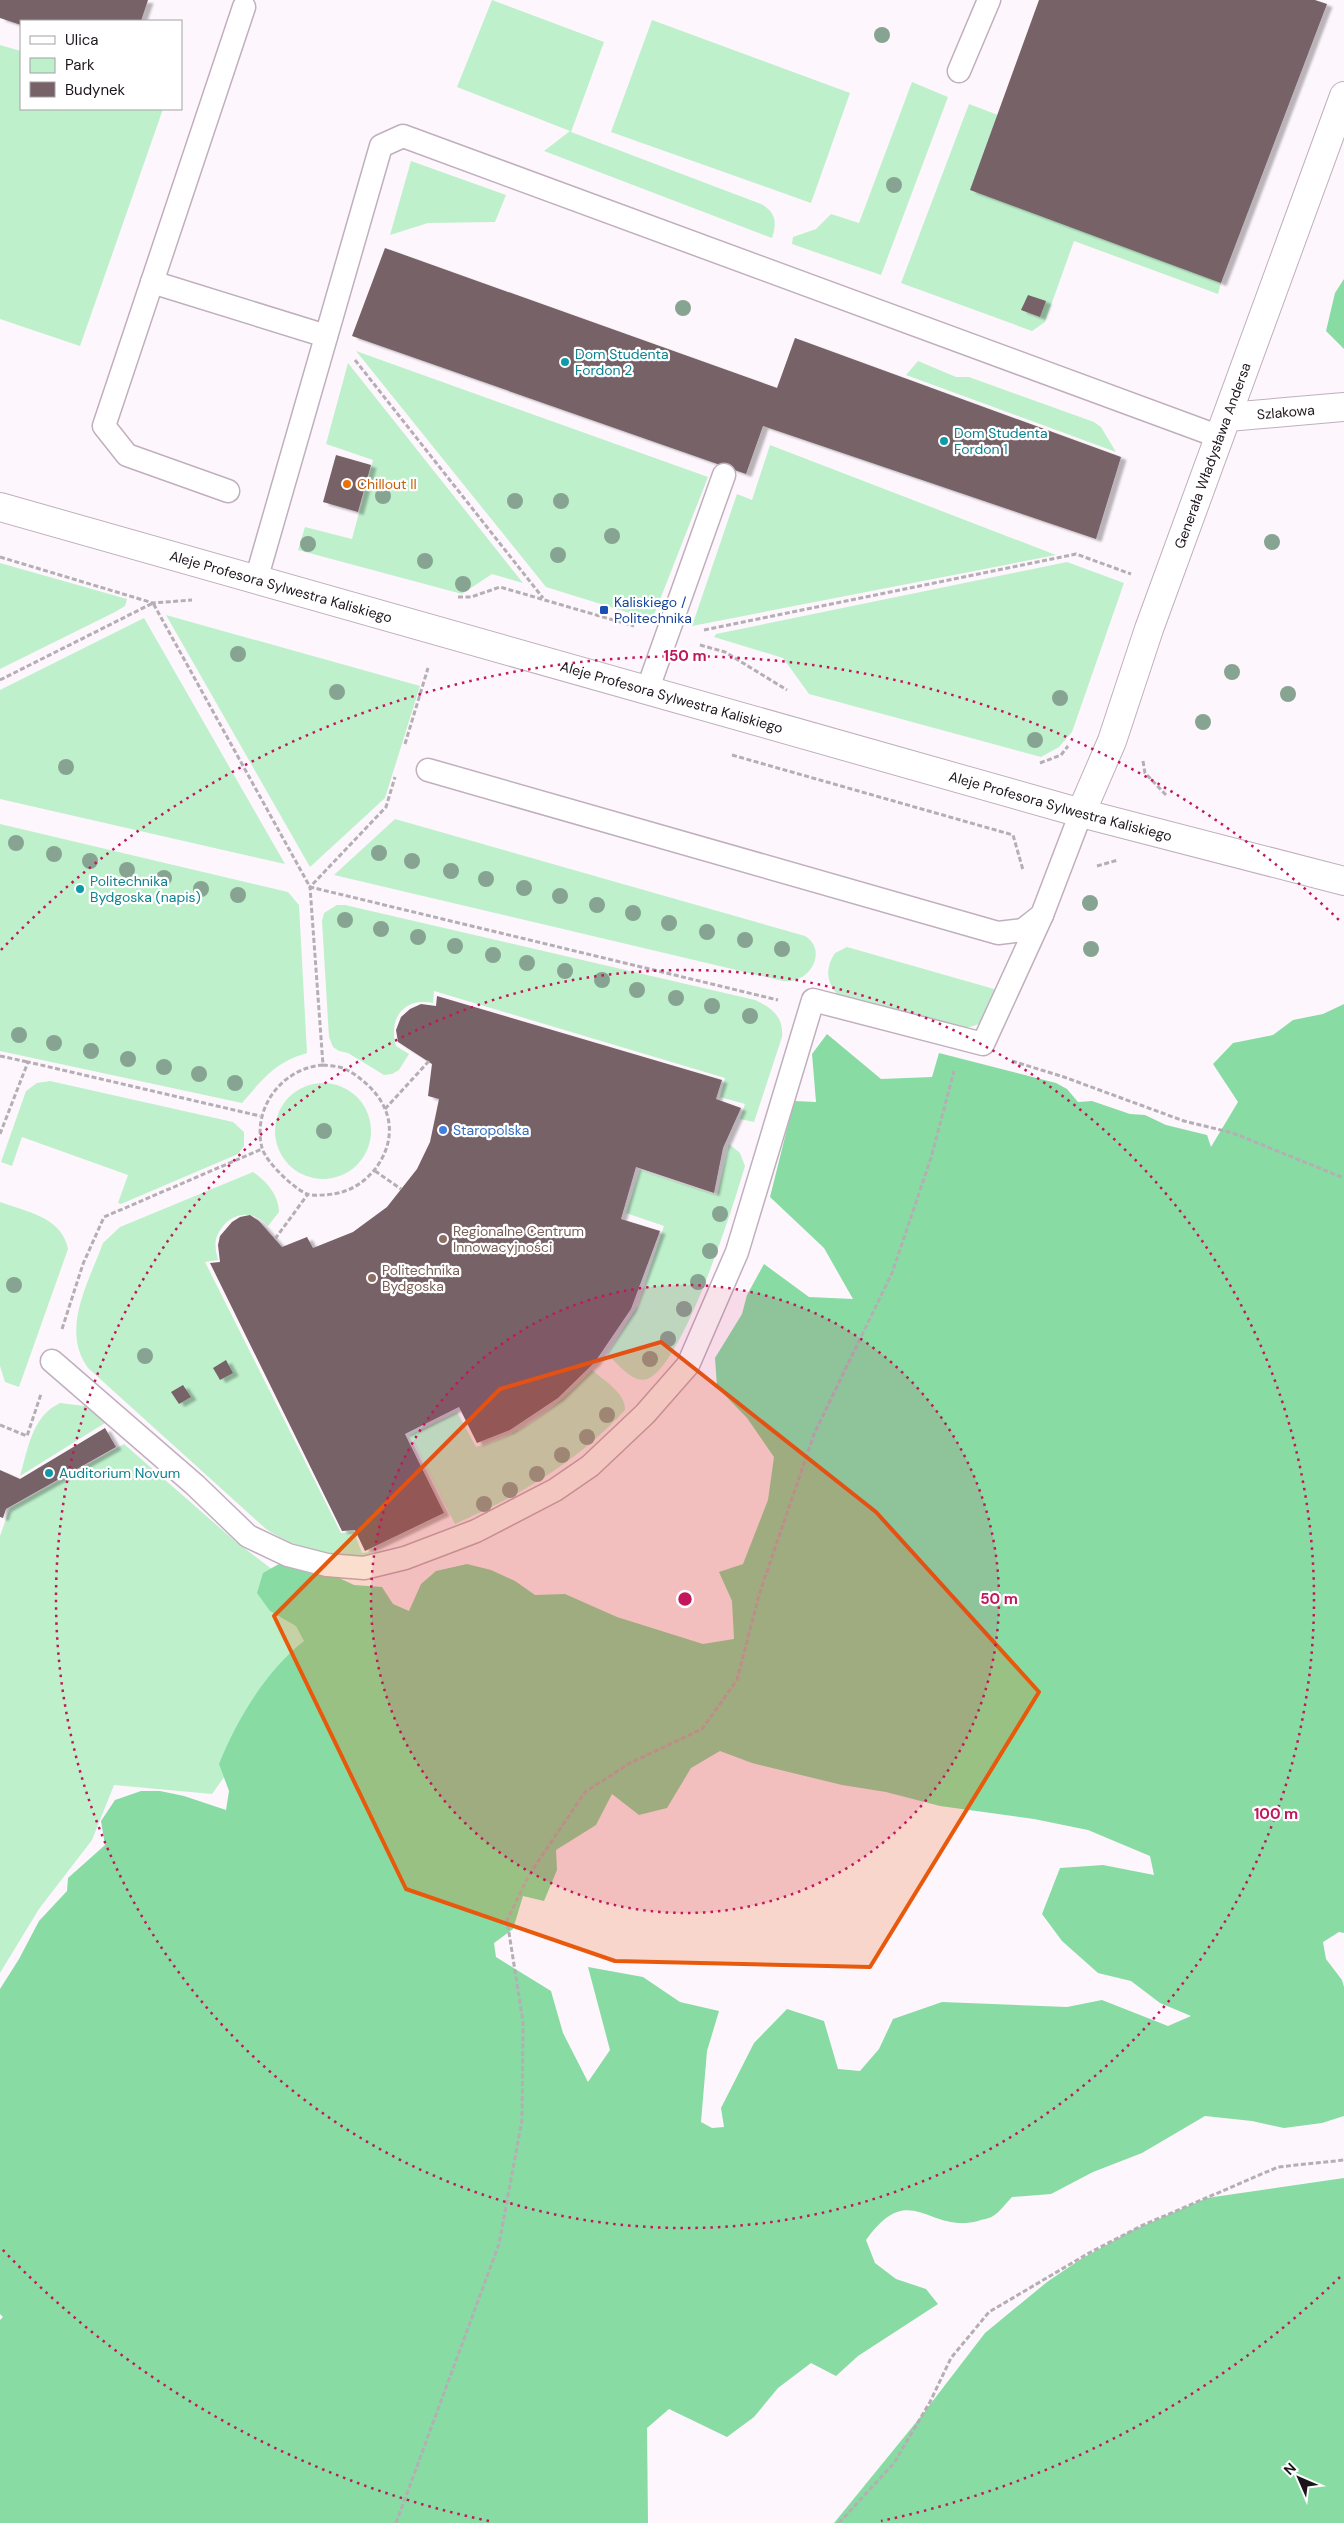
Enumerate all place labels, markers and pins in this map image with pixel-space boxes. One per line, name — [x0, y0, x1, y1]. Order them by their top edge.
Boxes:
place label: Dom Studenta Fordon 2 — [575, 345, 669, 379]
marker: Dom Studenta Fordon 2 — [559, 356, 571, 368]
place label: Dom Studenta Fordon 1 — [954, 424, 1048, 458]
marker: Dom Studenta Fordon 1 — [938, 435, 950, 447]
place label: Chillout II — [357, 475, 417, 493]
marker: Chillout II — [341, 478, 353, 490]
place label: Kaliskiego / Politechnika — [614, 593, 692, 627]
marker: Kaliskiego / Politechnika — [598, 604, 610, 616]
place label: Politechnika Bydgoska (napis) — [90, 872, 201, 906]
marker: Politechnika Bydgoska (napis) — [74, 883, 86, 895]
place label: Staropolska — [453, 1121, 529, 1139]
marker: Staropolska — [437, 1124, 449, 1136]
place label: Regionalne Centrum Innowacyjności — [453, 1222, 584, 1256]
marker: Regionalne Centrum Innowacyjności — [437, 1233, 449, 1245]
place label: Politechnika Bydgoska — [382, 1261, 460, 1295]
marker: Politechnika Bydgoska — [366, 1272, 378, 1284]
place label: Auditorium Novum — [59, 1464, 180, 1482]
marker: Auditorium Novum — [43, 1467, 55, 1479]
centre of rings — [676, 1590, 694, 1608]

